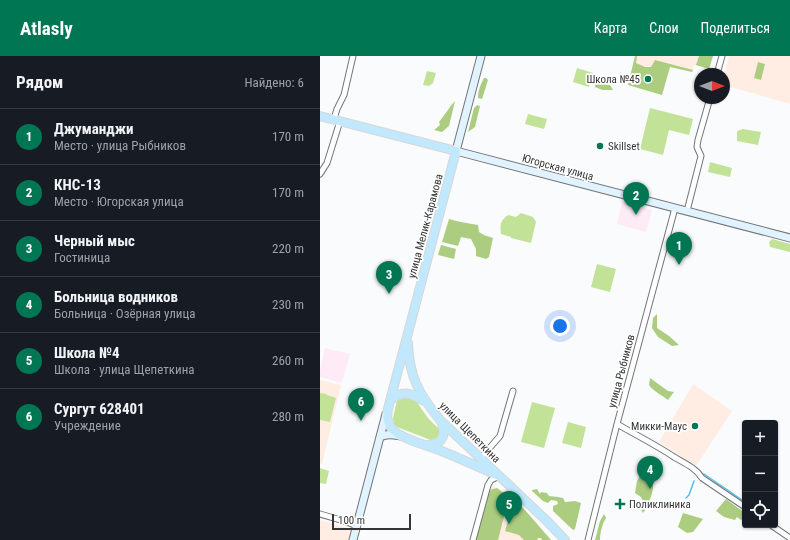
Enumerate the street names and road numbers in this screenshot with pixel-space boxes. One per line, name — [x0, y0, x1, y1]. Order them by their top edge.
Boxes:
street label: Югорская улица — [521, 152, 595, 183]
street label: улица Мелик-Карамова — [405, 173, 446, 280]
street label: улица Рыбников — [605, 333, 638, 409]
street label: улица Щепеткина — [437, 399, 503, 465]

